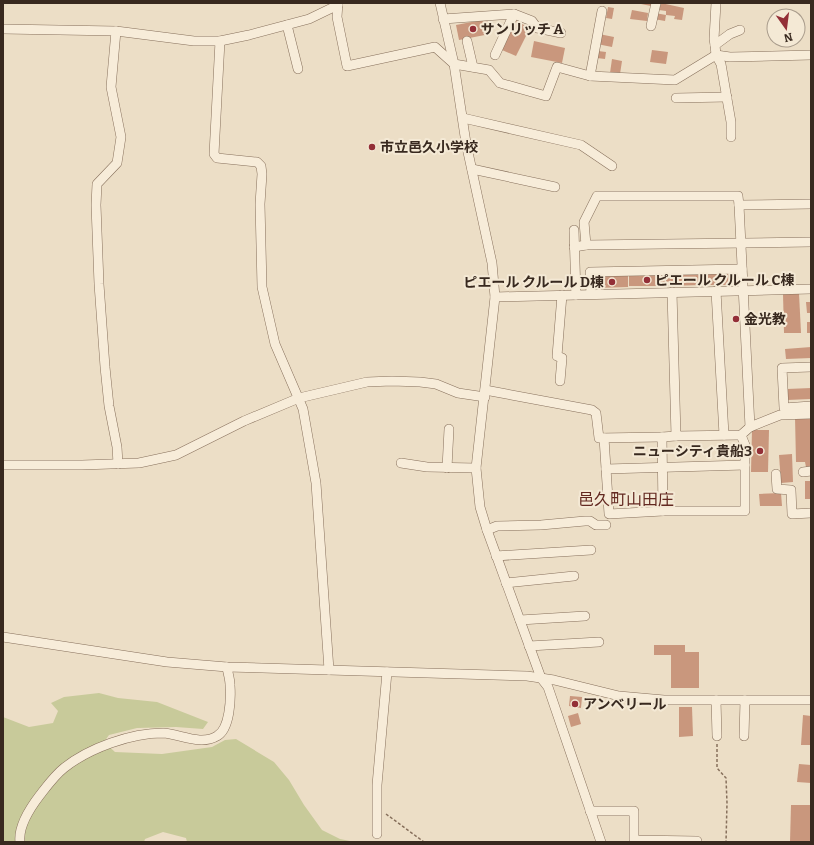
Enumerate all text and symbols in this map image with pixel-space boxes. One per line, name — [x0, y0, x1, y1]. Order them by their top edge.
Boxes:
north arrow — [766, 8, 806, 48]
place label: サンリッチ A — [481, 21, 564, 38]
marker: サンリッチ A — [468, 24, 478, 34]
text: N — [782, 30, 794, 45]
place label: 市立邑久小学校 — [380, 139, 478, 156]
marker: 市立邑久小学校 — [367, 142, 377, 152]
place label: ピエール クルール C棟 — [655, 272, 794, 289]
place label: ピエール クルール D棟 — [463, 274, 604, 291]
marker: ピエール クルール C棟 — [642, 275, 652, 285]
marker: ピエール クルール D棟 — [607, 277, 617, 287]
place label: 金光教 — [744, 311, 786, 328]
marker: 金光教 — [731, 314, 741, 324]
place label: ニューシティ貴船3 — [633, 443, 752, 460]
marker: ニューシティ貴船3 — [755, 446, 765, 456]
district label: 邑久町山田庄 — [578, 490, 674, 509]
place label: アンベリール — [583, 696, 666, 713]
marker: アンベリール — [570, 699, 580, 709]

